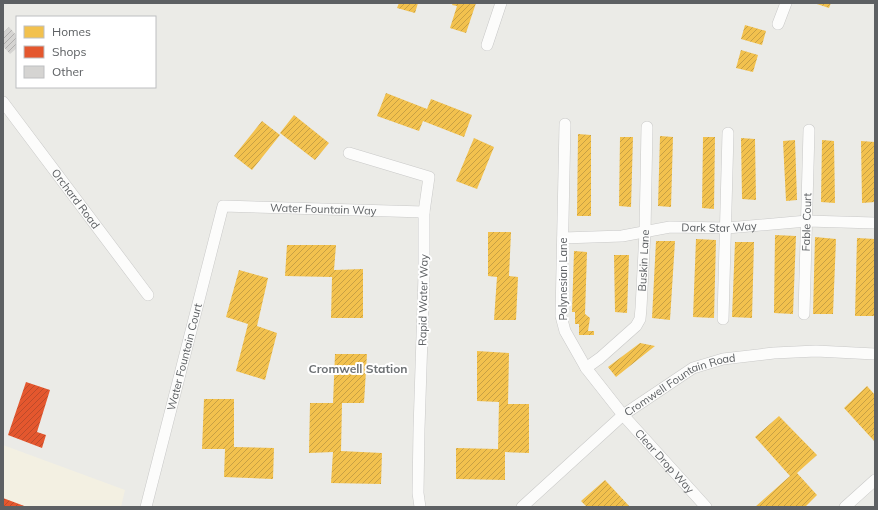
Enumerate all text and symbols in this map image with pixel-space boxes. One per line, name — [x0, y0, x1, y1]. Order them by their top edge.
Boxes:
legend — [16, 16, 156, 88]
text: Homes — [52, 24, 91, 39]
text: Shops — [52, 44, 87, 59]
text: Other — [52, 64, 84, 79]
street label: Orchard Road — [49, 166, 103, 231]
street label: Fable Court — [799, 192, 814, 252]
street label: Water Fountain Way — [270, 200, 377, 218]
street label: Dark Star Way — [681, 218, 758, 235]
street label: Buskin Lane — [635, 229, 652, 292]
street label: Polynesian Lane — [556, 237, 570, 321]
street label: Rapid Water Way — [415, 254, 431, 346]
street label: Water Fountain Court — [164, 302, 205, 412]
street label: Cromwell Fountain Road — [621, 351, 736, 419]
district label: Cromwell Station — [309, 361, 407, 376]
street label: Clear Drop Way — [632, 426, 697, 496]

